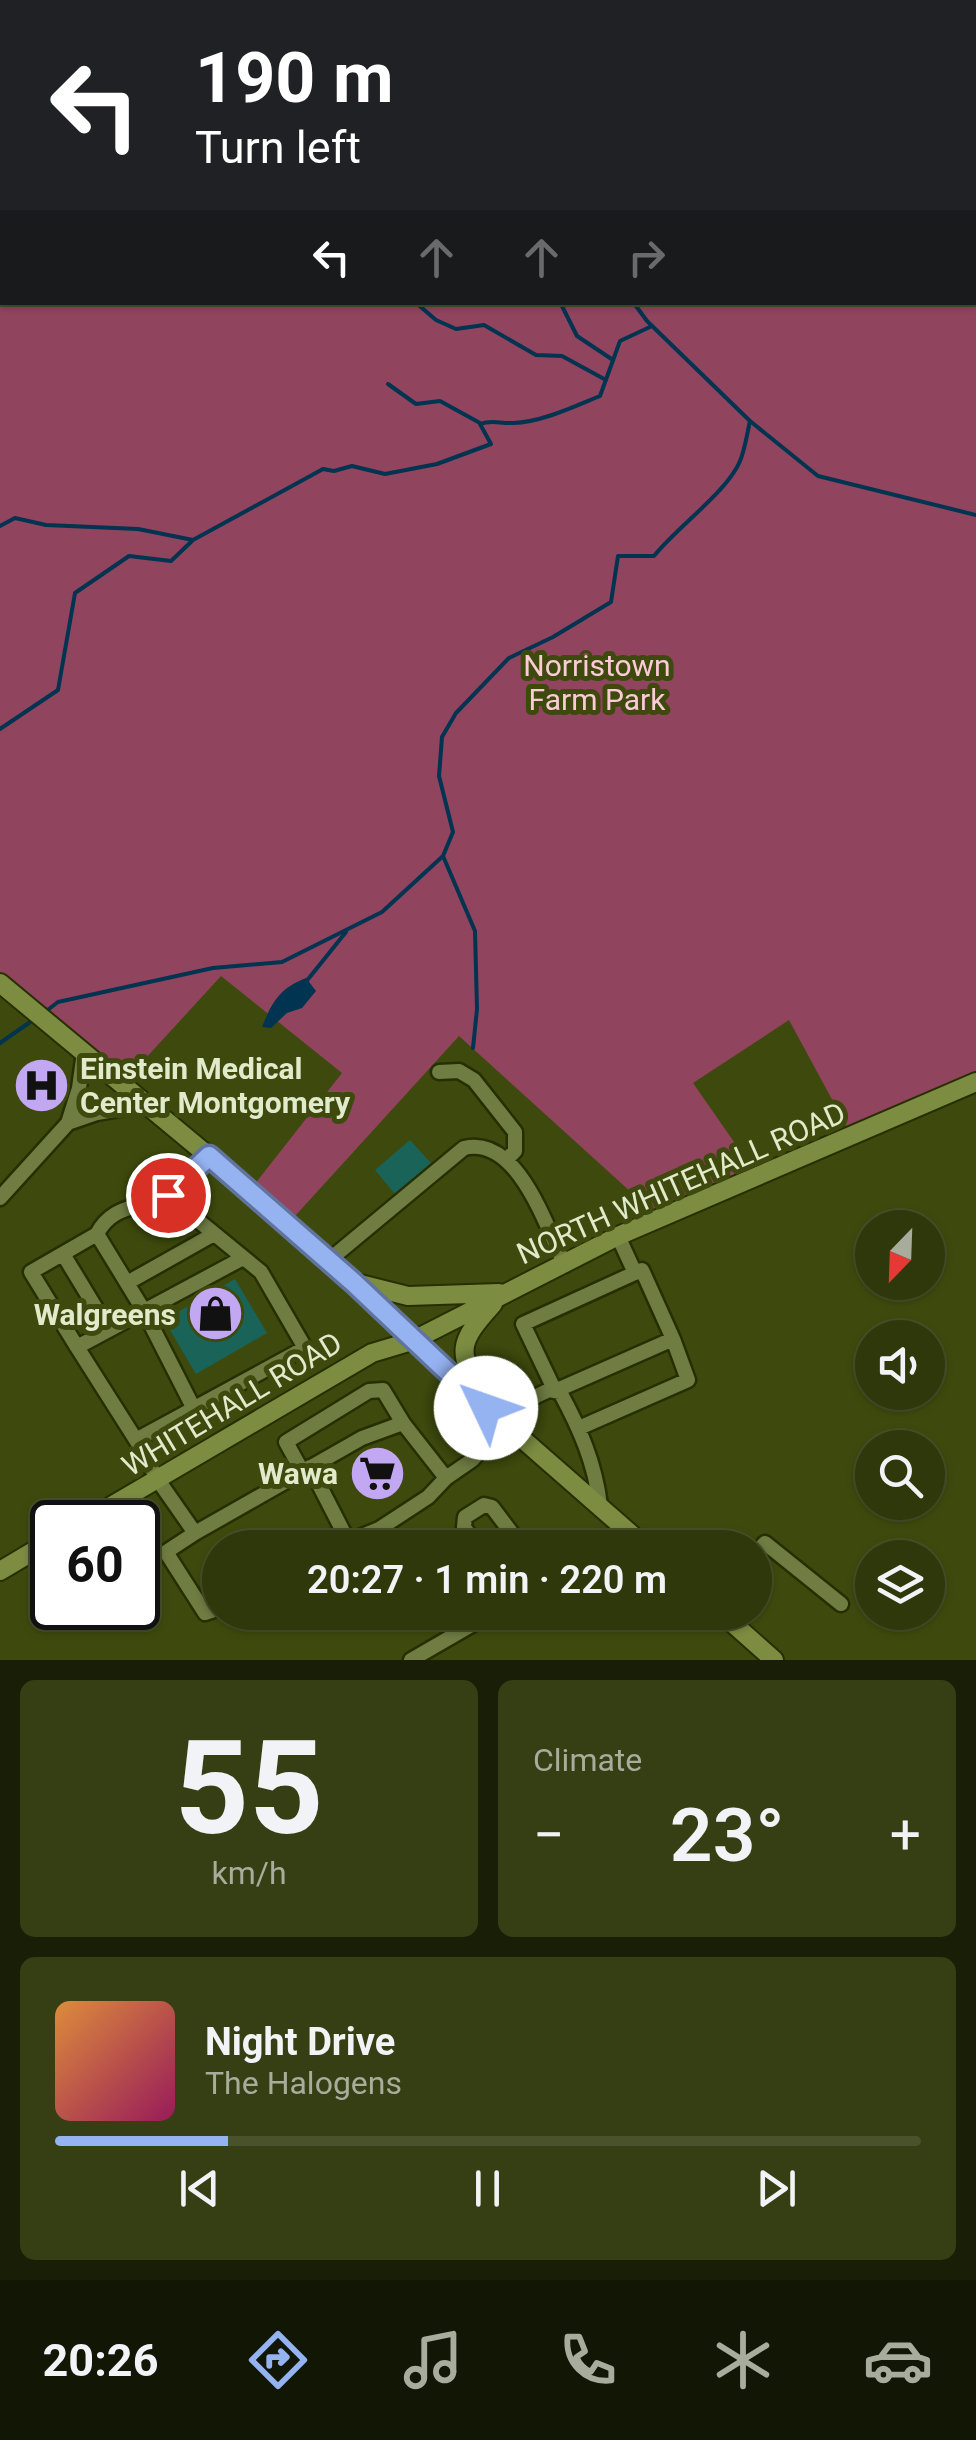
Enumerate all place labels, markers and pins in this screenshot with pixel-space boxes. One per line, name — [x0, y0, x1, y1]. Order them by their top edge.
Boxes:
place label: Einstein Medical Center Montgomery — [80, 1051, 351, 1120]
hospital icon: Einstein Medical Center Montgomery — [11, 1055, 71, 1115]
pin — [126, 1153, 211, 1238]
shop icon: Walgreens — [185, 1284, 245, 1344]
place label: Walgreens — [34, 1297, 176, 1332]
supermarket icon: Wawa — [347, 1443, 407, 1503]
place label: Wawa — [258, 1456, 338, 1491]

